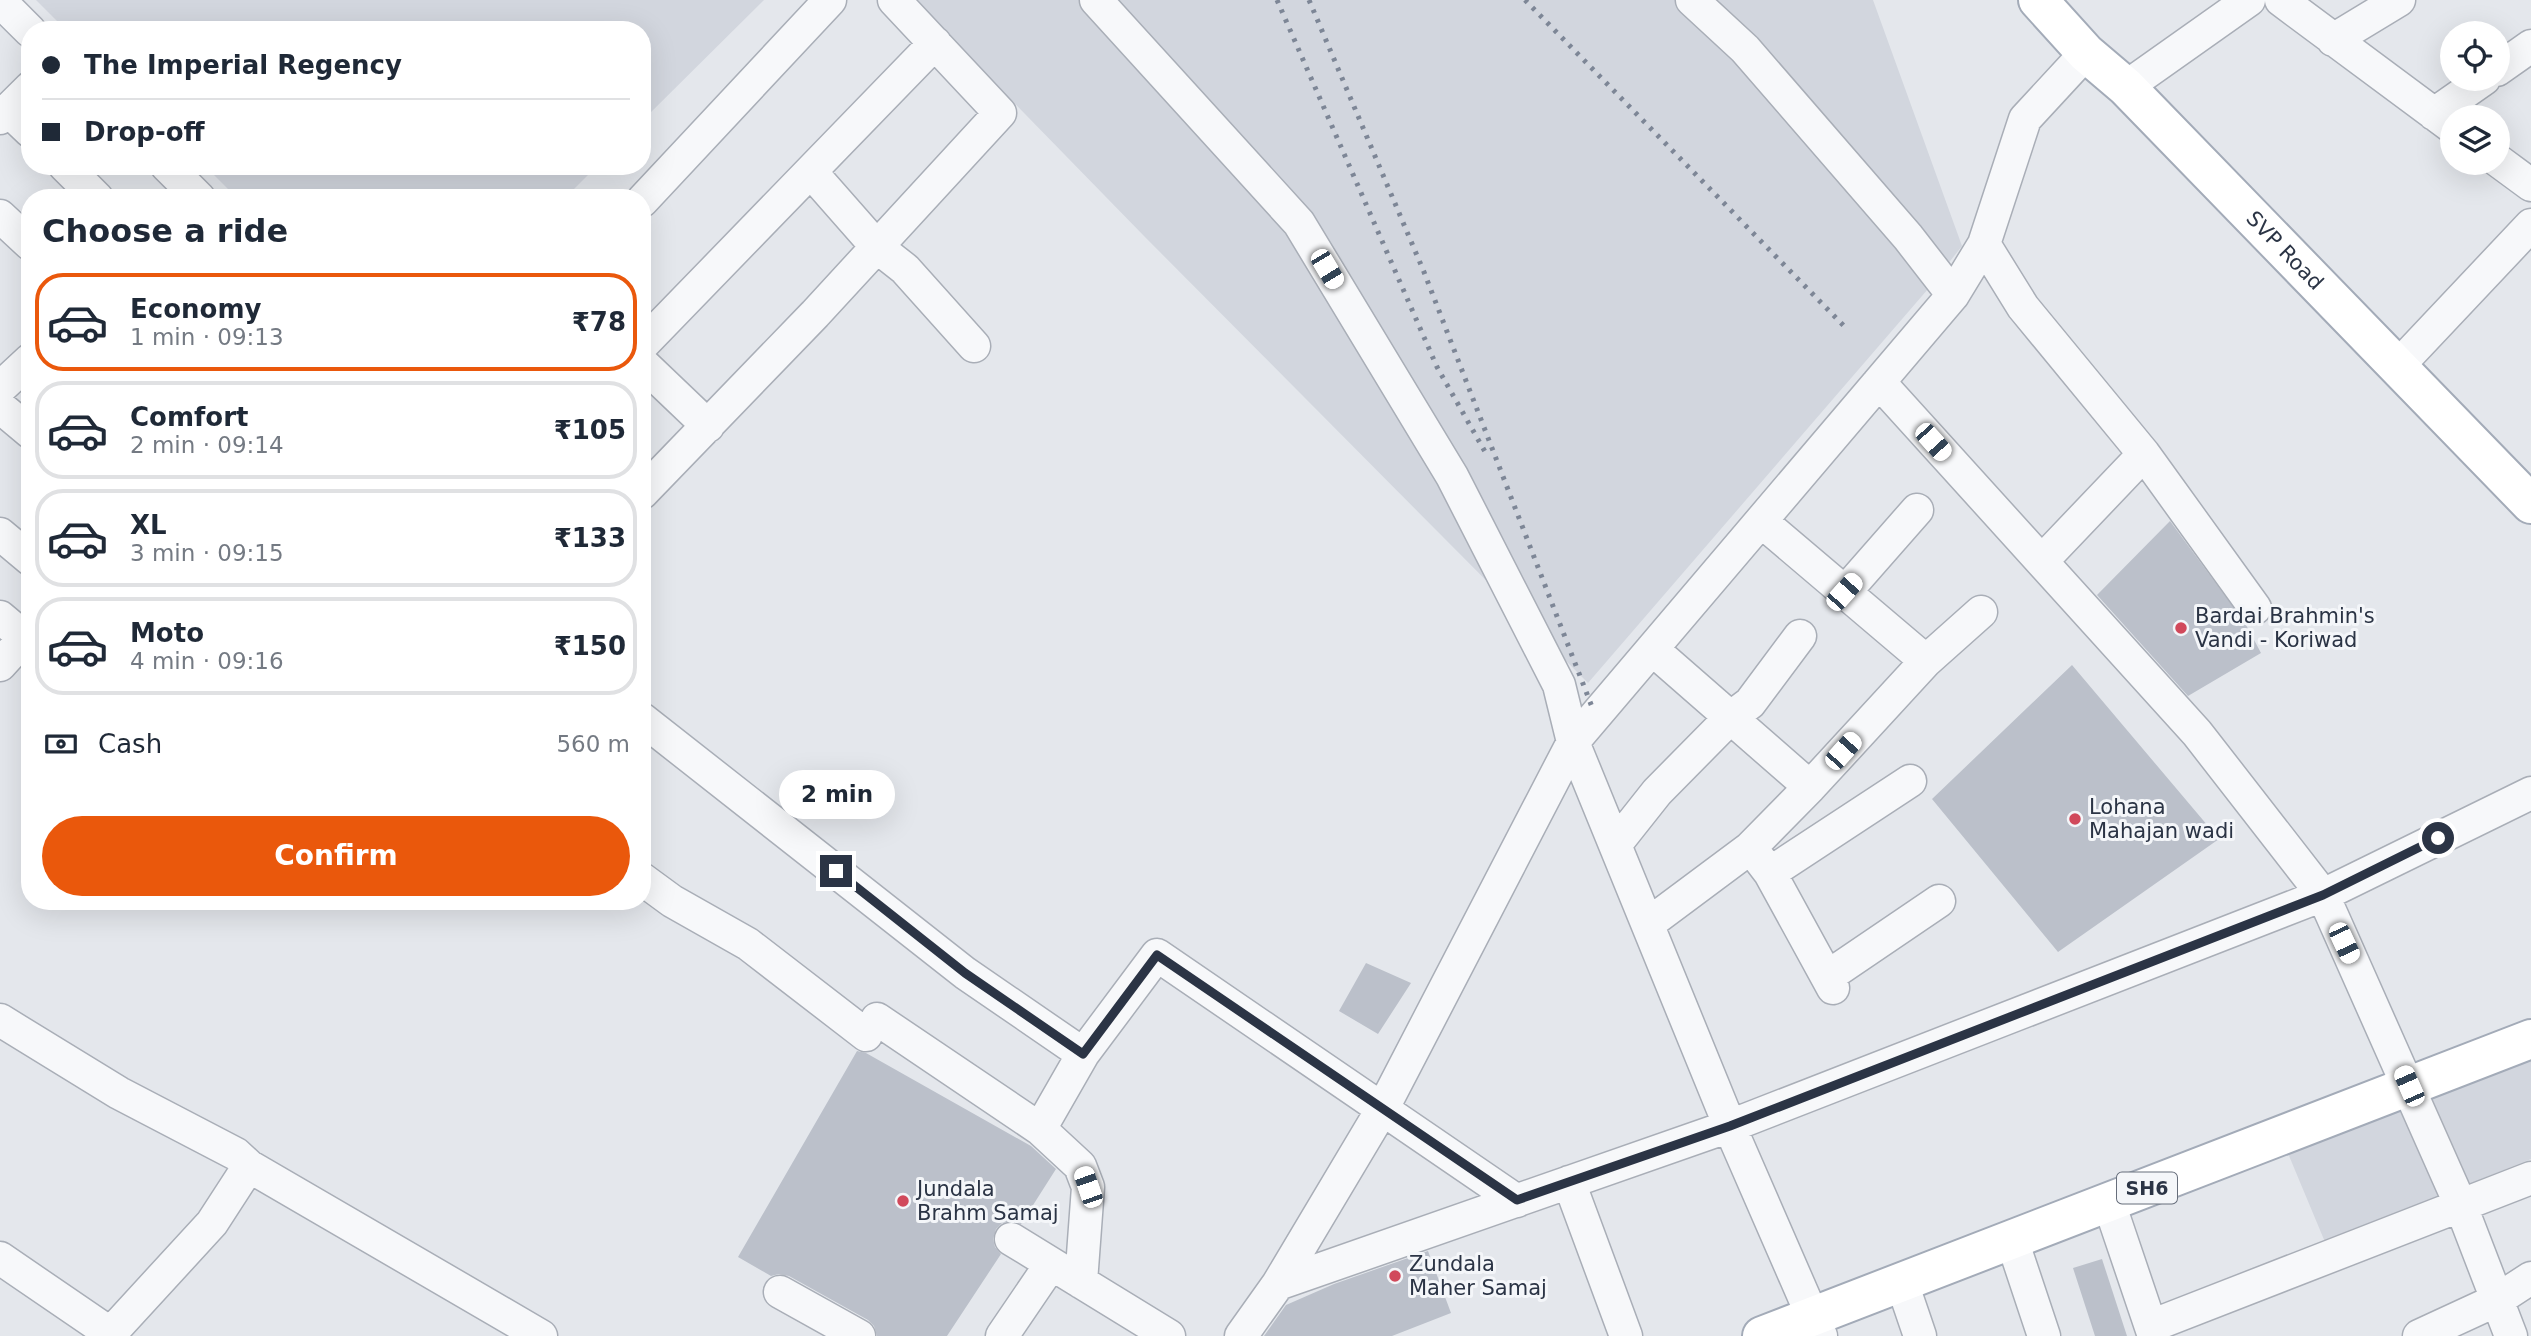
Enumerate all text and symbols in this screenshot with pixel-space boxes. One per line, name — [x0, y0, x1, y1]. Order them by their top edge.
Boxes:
map controls — [2440, 21, 2510, 175]
button: locate — [2440, 21, 2510, 91]
text: The Imperial Regency — [84, 50, 402, 80]
button: layers — [2440, 105, 2510, 175]
text: Drop-off — [84, 117, 205, 147]
street label: SVP Road — [2241, 206, 2328, 295]
text: Choose a ride — [42, 212, 288, 250]
car — [1308, 246, 1347, 292]
icon: car — [46, 291, 109, 354]
text: Economy — [130, 294, 261, 324]
text: ₹78 — [572, 307, 626, 337]
text: 1 min · 09:13 — [130, 324, 284, 350]
icon: car — [46, 399, 109, 462]
text: Comfort — [130, 402, 248, 432]
text: ₹105 — [554, 415, 626, 445]
car — [1912, 419, 1955, 465]
text: 2 min · 09:14 — [130, 432, 284, 458]
icon: car — [46, 507, 109, 570]
text: XL — [130, 510, 167, 540]
text: ₹133 — [554, 523, 626, 553]
text: 3 min · 09:15 — [130, 540, 284, 566]
car — [1823, 569, 1866, 615]
place label: Bardai Brahmin's Vandi - Koriwad — [2195, 604, 2375, 652]
icon: car — [46, 615, 109, 678]
text: Moto — [130, 618, 204, 648]
marker: Bardai Brahmin's Vandi - Koriwad — [2173, 620, 2189, 636]
text: ₹150 — [554, 631, 626, 661]
text: 4 min · 09:16 — [130, 648, 284, 674]
icon: cash — [42, 725, 80, 763]
car — [1822, 728, 1865, 774]
text: Cash — [98, 729, 162, 759]
text: 560 m — [556, 731, 630, 757]
callout: 2 min — [778, 770, 894, 818]
text: 2 min — [801, 781, 873, 807]
place label: Lohana Mahajan wadi — [2089, 795, 2234, 843]
marker: Lohana Mahajan wadi — [2067, 811, 2083, 827]
button: Confirm — [42, 816, 630, 896]
route start — [2422, 822, 2454, 854]
route end — [820, 855, 852, 887]
car — [2326, 920, 2363, 966]
car — [2391, 1063, 2428, 1109]
car — [1072, 1164, 1105, 1210]
road number: SH6 — [2117, 1172, 2177, 1204]
place label: Jundala Brahm Samaj — [915, 1177, 1059, 1225]
marker: Jundala Brahm Samaj — [895, 1193, 911, 1209]
place label: Zundala Maher Samaj — [1409, 1252, 1547, 1300]
marker: Zundala Maher Samaj — [1387, 1268, 1403, 1284]

